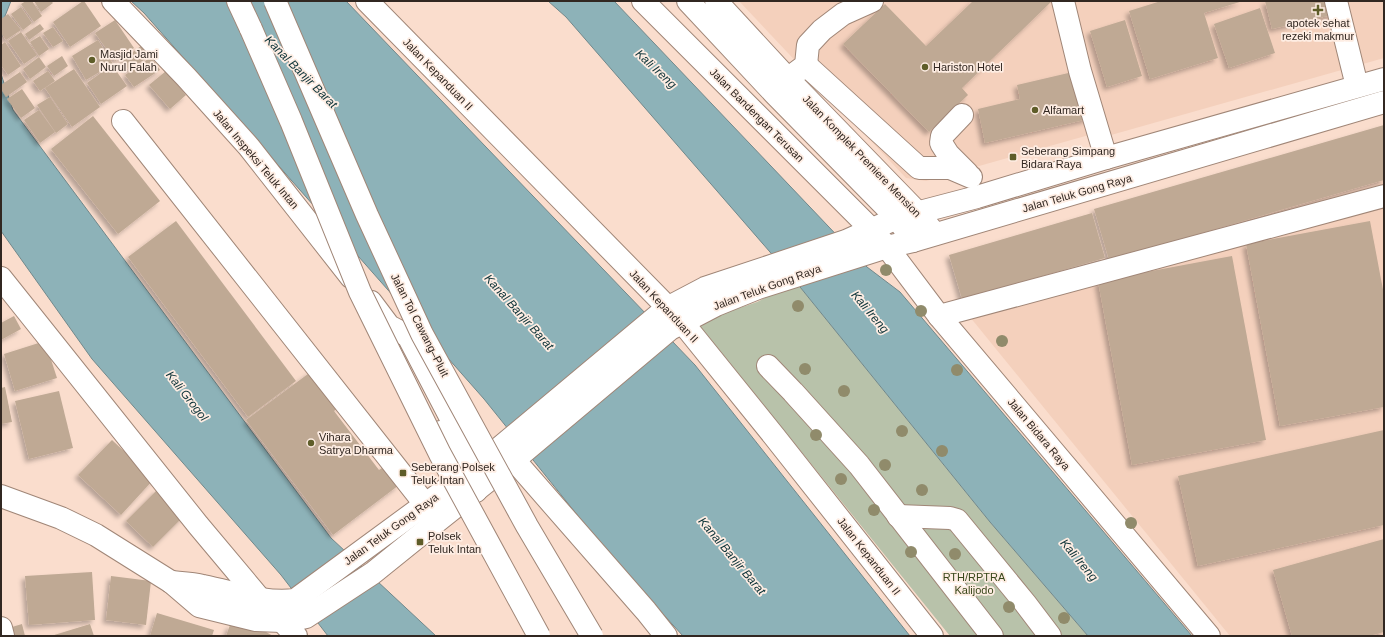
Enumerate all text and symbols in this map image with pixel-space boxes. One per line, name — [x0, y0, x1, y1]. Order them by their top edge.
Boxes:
marker: apotek sehat rezeki makmur — [1313, 5, 1323, 15]
place label: apotek sehat rezeki makmur — [1282, 17, 1354, 42]
water label: Kanal Banjir Barat — [262, 33, 341, 112]
street label: Jalan Kepanduan II — [401, 36, 475, 112]
water label: Kali Ireng — [633, 47, 680, 92]
place label: Masjid Jami Nurul Falah — [100, 48, 158, 73]
marker: Masjid Jami Nurul Falah — [87, 55, 97, 65]
place label: Hariston Hotel — [933, 61, 1003, 73]
marker: Hariston Hotel — [920, 62, 930, 72]
street label: Jalan Bandengan Terusan — [708, 66, 806, 164]
street label: Jalan Komplek Premiere Mension — [801, 93, 923, 219]
place label: Alfamart — [1043, 104, 1084, 116]
marker: Alfamart — [1030, 105, 1040, 115]
street label: Jalan Inspeksi Teluk Intan — [211, 107, 301, 211]
place label: Seberang Simpang Bidara Raya — [1021, 145, 1115, 170]
marker: Seberang Simpang Bidara Raya — [1008, 152, 1018, 162]
street label: Jalan Teluk Gong Raya — [1021, 171, 1134, 214]
street label: Jalan Teluk Gong Raya — [712, 262, 823, 312]
street label: Jalan Kepanduan II — [627, 267, 701, 345]
street label: Jalan Tol Cawang–Pluit — [389, 271, 451, 379]
water label: Kanal Banjir Barat — [481, 271, 557, 353]
water label: Kali Ireng — [848, 288, 892, 336]
water label: Kali Grogol — [163, 368, 211, 424]
street label: Jalan Bidara Raya — [1006, 396, 1073, 473]
place label: Vihara Satrya Dharma — [319, 431, 394, 456]
marker: Vihara Satrya Dharma — [306, 438, 316, 448]
place label: Seberang Polsek Teluk Intan — [411, 461, 495, 486]
marker: Seberang Polsek Teluk Intan — [398, 468, 408, 478]
street label: Jalan Teluk Gong Raya — [342, 490, 441, 567]
water label: Kanal Banjir Barat — [696, 514, 769, 598]
street label: Jalan Kepanduan II — [835, 515, 903, 597]
place label: Polsek Teluk Intan — [428, 530, 481, 555]
water label: Kali Ireng — [1057, 536, 1101, 584]
marker: Polsek Teluk Intan — [415, 537, 425, 547]
park label: RTH/RPTRA Kalijodo — [943, 571, 1006, 596]

